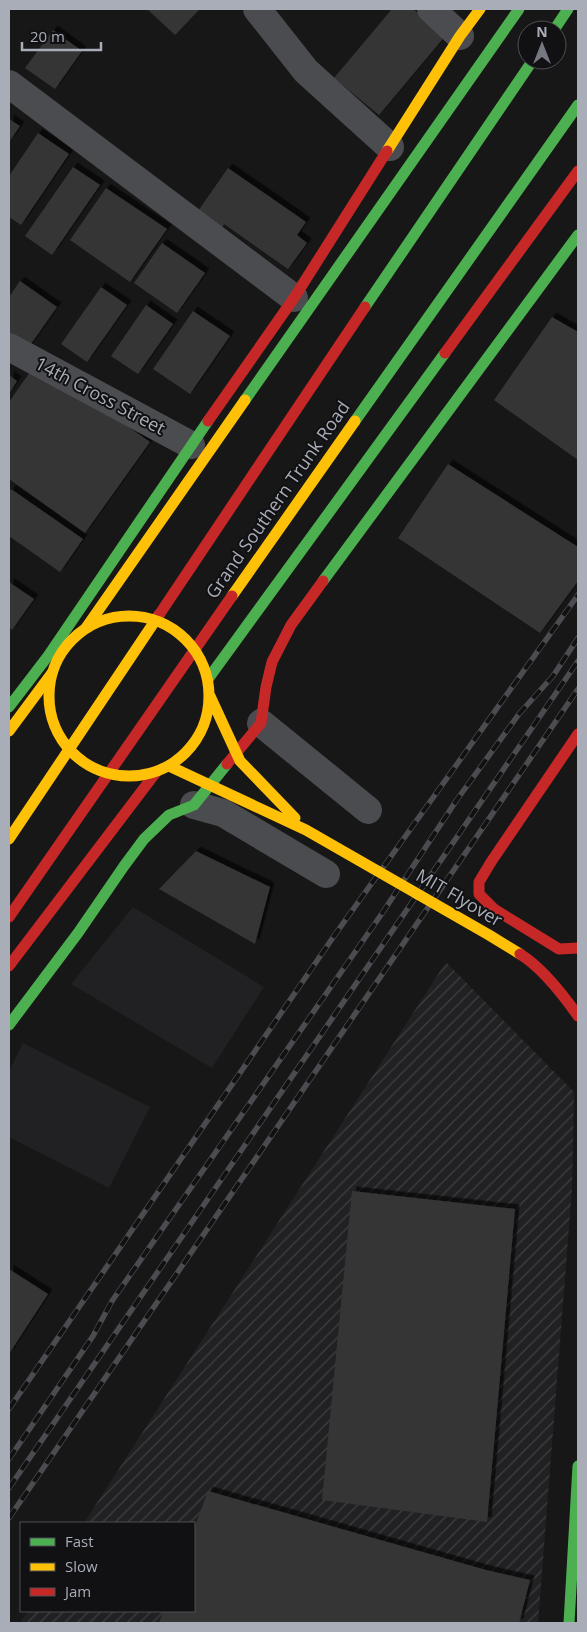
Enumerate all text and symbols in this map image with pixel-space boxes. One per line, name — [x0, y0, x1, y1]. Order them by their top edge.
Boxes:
scale bar — [22, 20, 101, 52]
north arrow — [517, 20, 567, 70]
text: N — [536, 22, 548, 41]
text: 20 m — [30, 26, 65, 46]
street label: 14th Cross Street — [31, 351, 170, 440]
street label: Grand Southern Trunk Road — [200, 396, 355, 603]
street label: MIT Flyover — [412, 863, 508, 932]
legend — [20, 1522, 195, 1612]
text: Fast — [65, 1531, 94, 1551]
text: Slow — [65, 1556, 98, 1576]
text: Jam — [63, 1581, 91, 1601]

